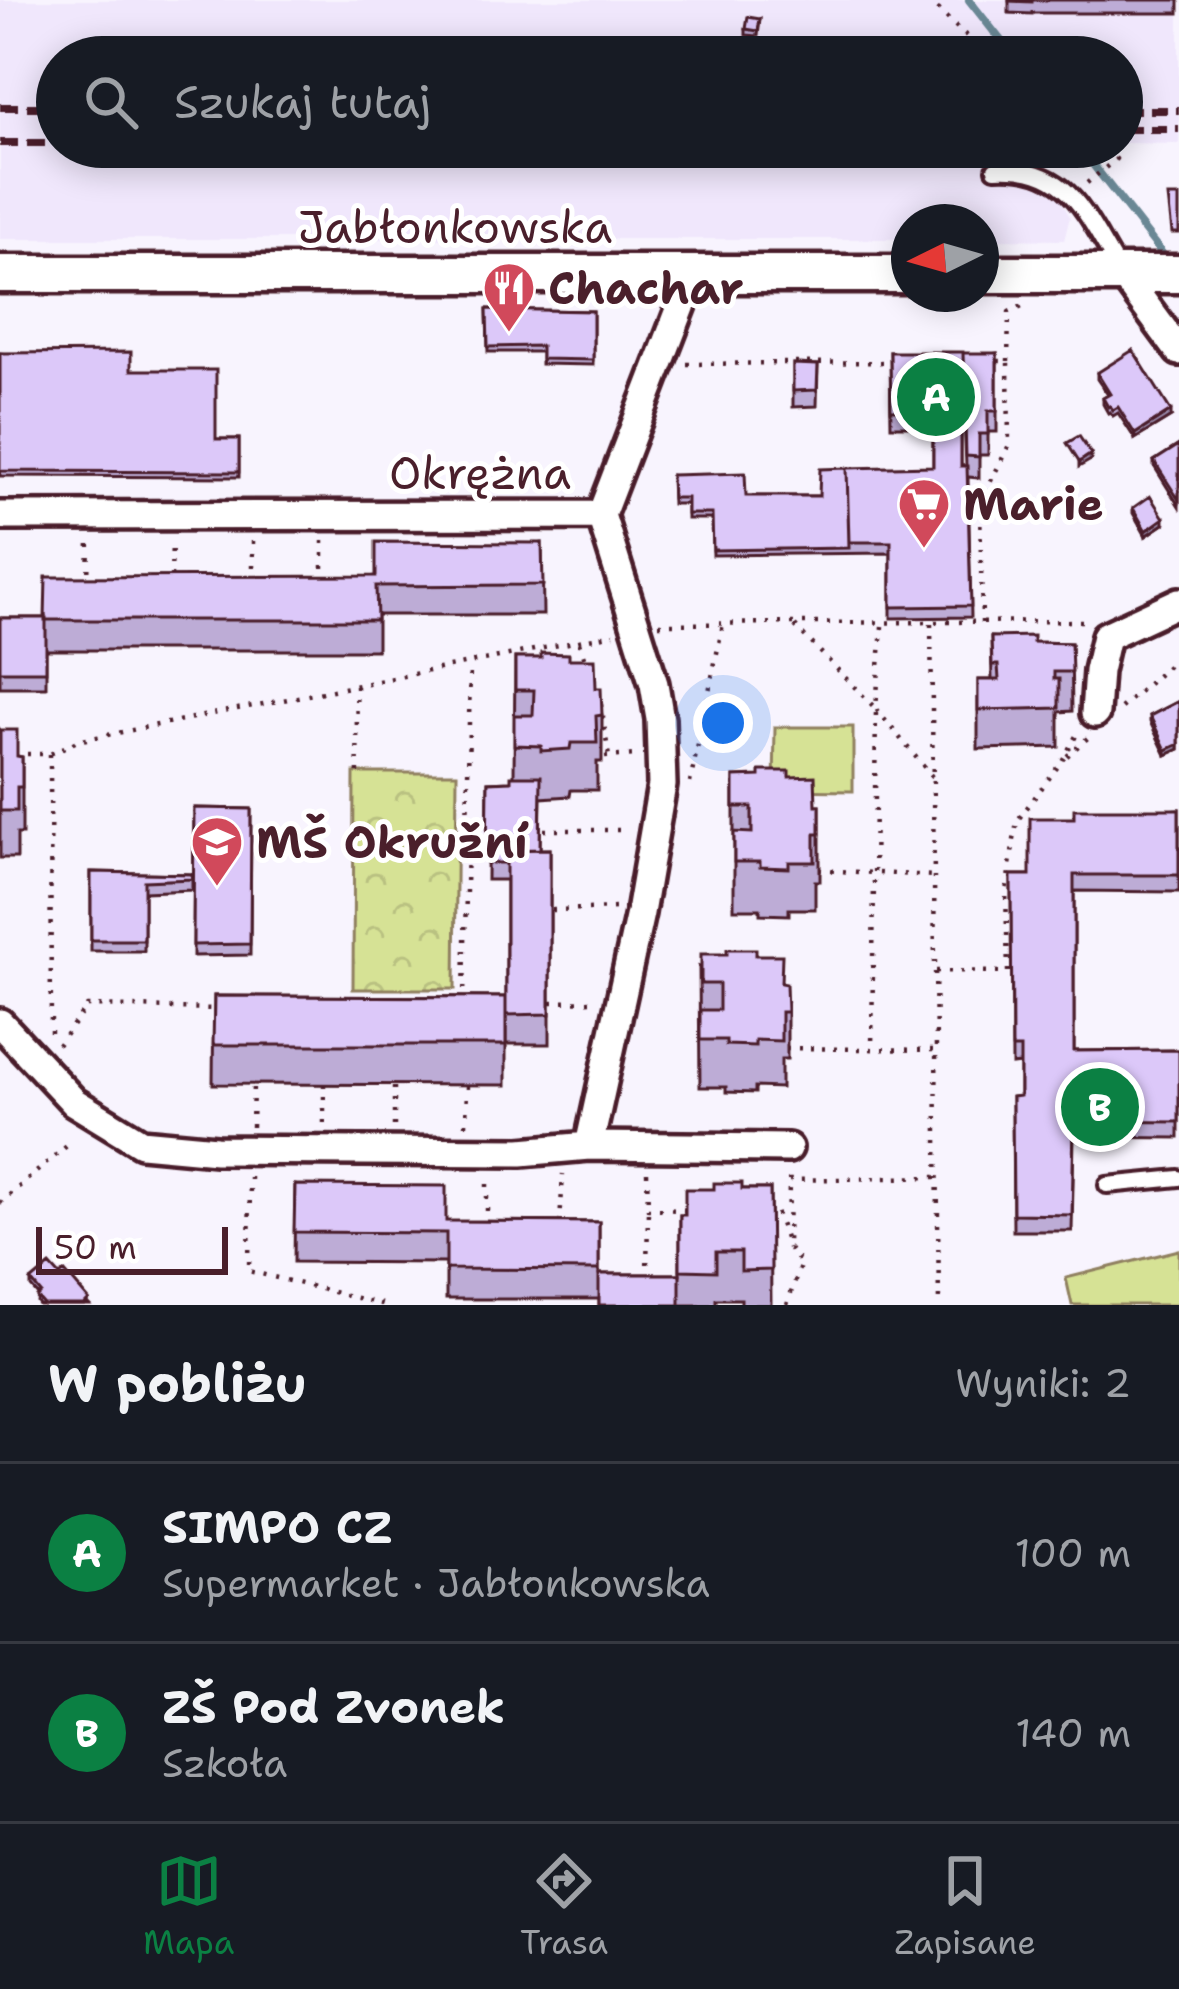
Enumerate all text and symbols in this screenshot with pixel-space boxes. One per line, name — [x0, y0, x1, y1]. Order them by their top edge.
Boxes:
search box — [36, 36, 1143, 168]
icon: search — [78, 69, 144, 135]
text: Szukaj tutaj — [174, 72, 431, 132]
street label: Jabłonkowska — [298, 197, 612, 257]
north arrow — [891, 204, 999, 312]
place label: Chachar — [548, 258, 744, 318]
restaurant icon: Chachar — [481, 260, 537, 334]
pin: A — [897, 352, 975, 442]
street label: Okrężna — [389, 443, 571, 503]
place label: Marie — [963, 474, 1104, 534]
supermarket icon: Marie — [896, 476, 952, 550]
your location — [693, 693, 753, 753]
place label: MŠ Okružní — [256, 812, 529, 872]
school or university icon: MŠ Okružní — [189, 814, 245, 888]
pin: B — [1061, 1062, 1139, 1152]
scale bar — [36, 1221, 228, 1274]
text: 50 m — [54, 1225, 137, 1270]
text: W pobliżu — [48, 1349, 307, 1417]
text: Wyniki: 2 — [955, 1357, 1131, 1409]
text: SIMPO CZ — [162, 1497, 392, 1557]
text: A — [72, 1527, 102, 1579]
text: 100 m — [1015, 1527, 1131, 1579]
text: Supermarket · Jabłonkowska — [162, 1557, 710, 1609]
text: ZŠ Pod Zvonek — [162, 1677, 505, 1737]
text: B — [75, 1707, 99, 1759]
text: 140 m — [1015, 1707, 1131, 1759]
text: Szkoła — [162, 1737, 287, 1789]
tab: Mapa — [143, 1848, 234, 1965]
tab: Trasa — [520, 1848, 608, 1965]
tab: Zapisane — [894, 1848, 1036, 1965]

